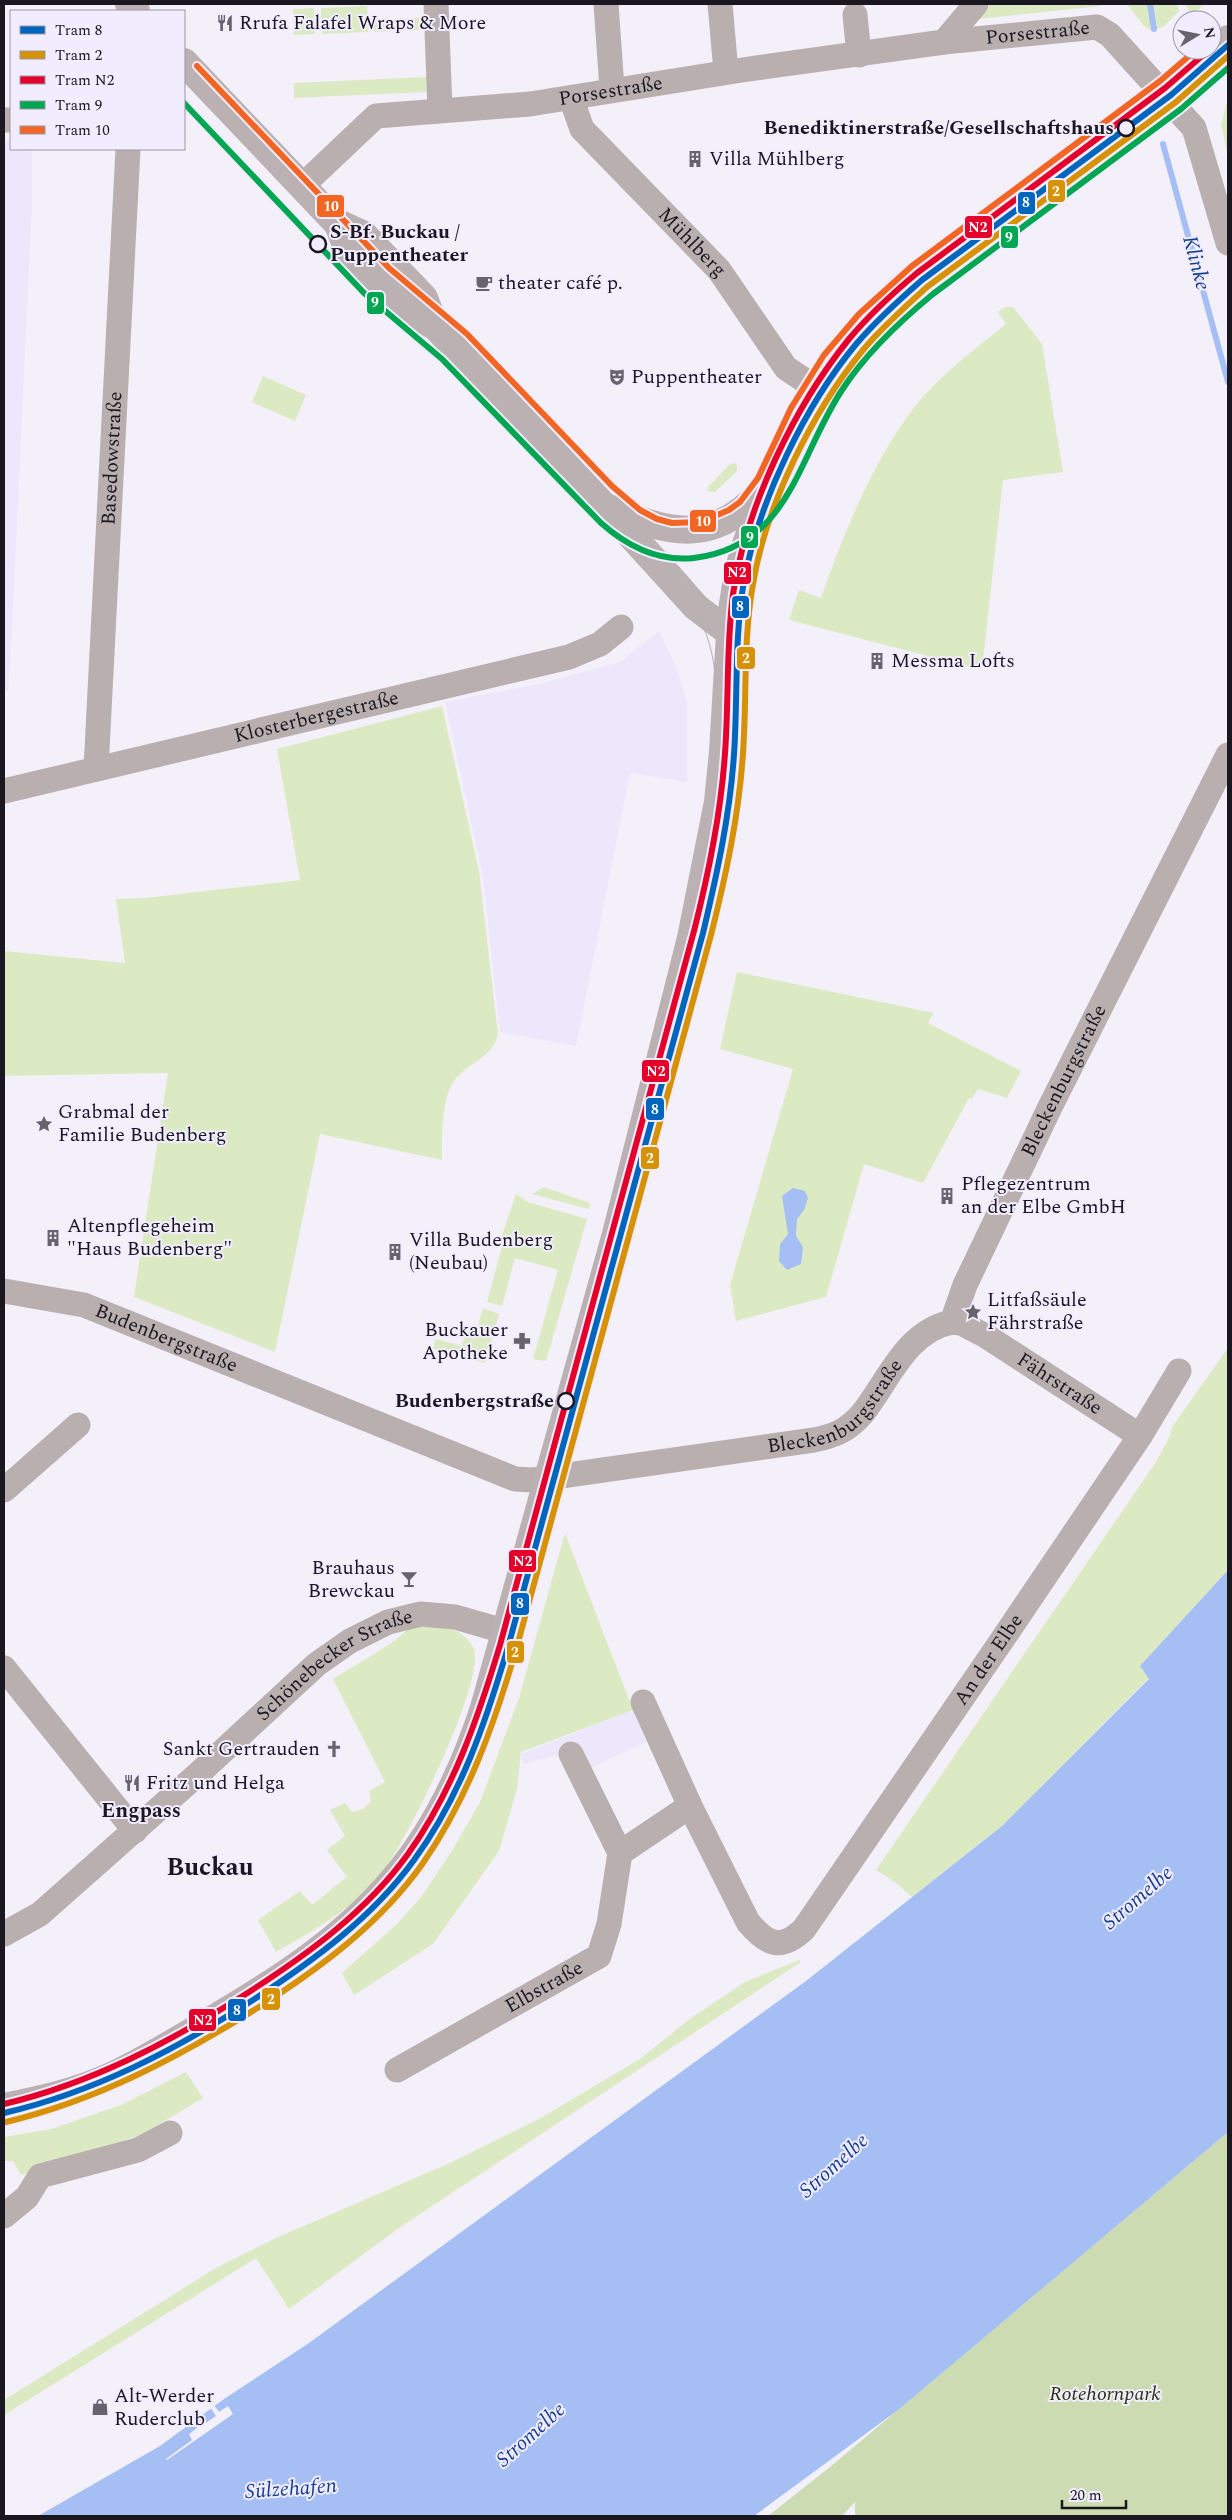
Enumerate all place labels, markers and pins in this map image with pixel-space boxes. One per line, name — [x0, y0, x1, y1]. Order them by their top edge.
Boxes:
place label: Rrufa Falafel Wraps & More — [239, 8, 486, 38]
restaurant icon: Rrufa Falafel Wraps & More — [215, 13, 235, 33]
place label: Benediktinerstraße/Gesellschaftshaus — [763, 113, 1114, 143]
marker: Benediktinerstraße/Gesellschaftshaus — [1117, 119, 1135, 137]
place label: Villa Mühlberg — [709, 144, 844, 174]
building icon: Villa Mühlberg — [685, 149, 705, 169]
place label: S-Bf. Buckau / Puppentheater — [330, 217, 468, 270]
marker: S-Bf. Buckau / Puppentheater — [309, 235, 327, 253]
place label: theater café p. — [498, 268, 623, 298]
cafe icon: theater café p. — [474, 273, 494, 293]
place label: Puppentheater — [631, 362, 762, 392]
theatre icon: Puppentheater — [607, 367, 627, 387]
place label: Messma Lofts — [891, 646, 1015, 676]
building icon: Messma Lofts — [867, 651, 887, 671]
place label: Grabmal der Familie Budenberg — [58, 1097, 226, 1150]
place icon: Grabmal der Familie Budenberg — [34, 1114, 54, 1134]
place label: Pflegezentrum an der Elbe GmbH — [961, 1169, 1126, 1222]
building icon: Pflegezentrum an der Elbe GmbH — [937, 1186, 957, 1206]
place label: Altenpflegeheim "Haus Budenberg" — [67, 1211, 232, 1264]
place label: Villa Budenberg (Neubau) — [409, 1225, 553, 1278]
building icon: Altenpflegeheim "Haus Budenberg" — [43, 1228, 63, 1248]
building icon: Villa Budenberg (Neubau) — [385, 1242, 405, 1262]
place label: Litfaßsäule Fährstraße — [987, 1285, 1087, 1338]
place icon: Litfaßsäule Fährstraße — [963, 1302, 983, 1322]
place label: Buckauer Apotheke — [422, 1315, 508, 1368]
pharmacy icon: Buckauer Apotheke — [512, 1331, 532, 1351]
place label: Budenbergstraße — [395, 1386, 554, 1416]
marker: Budenbergstraße — [557, 1392, 575, 1410]
place label: Brauhaus Brewckau — [308, 1553, 395, 1606]
bar icon: Brauhaus Brewckau — [399, 1569, 419, 1589]
place label: Sankt Gertrauden — [163, 1734, 320, 1764]
church icon: Sankt Gertrauden — [324, 1739, 344, 1759]
place label: Fritz und Helga — [146, 1768, 285, 1798]
restaurant icon: Fritz und Helga — [122, 1773, 142, 1793]
place label: Alt-Werder Ruderclub — [114, 2381, 214, 2434]
shop icon: Alt-Werder Ruderclub — [90, 2397, 110, 2417]

